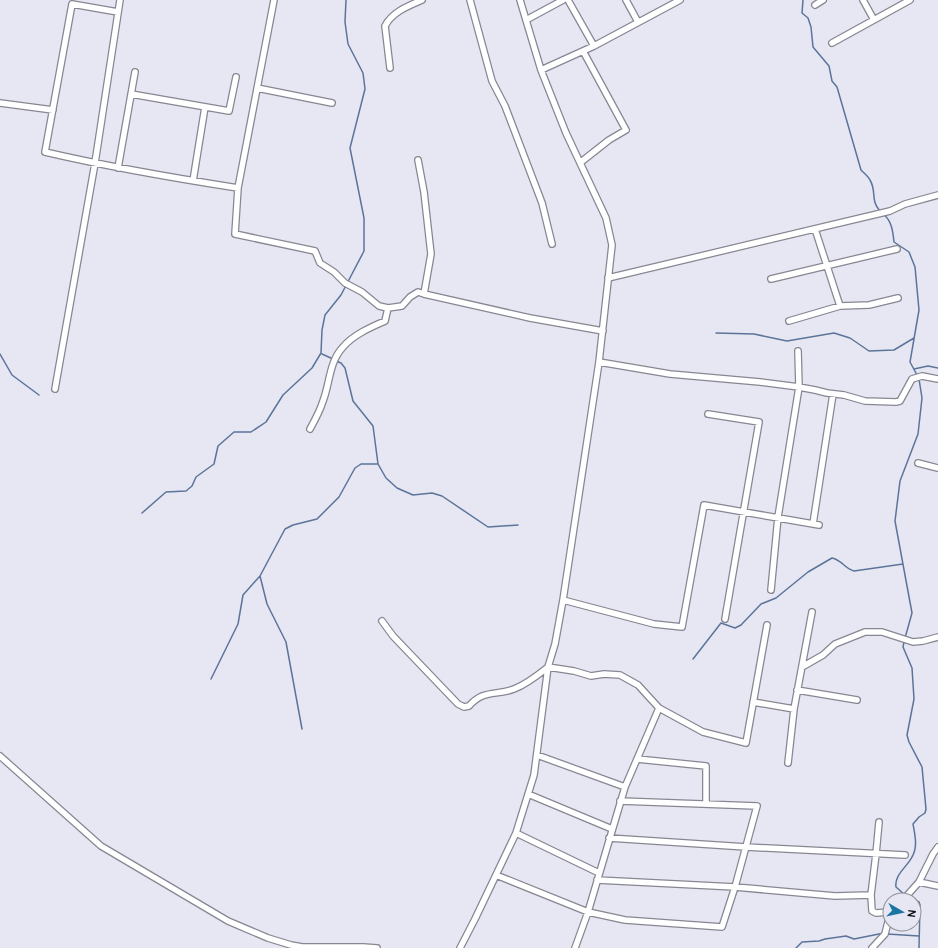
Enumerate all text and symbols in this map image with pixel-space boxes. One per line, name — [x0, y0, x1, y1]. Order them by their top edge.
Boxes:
north arrow — [882, 892, 922, 932]
text: N — [903, 908, 918, 918]

